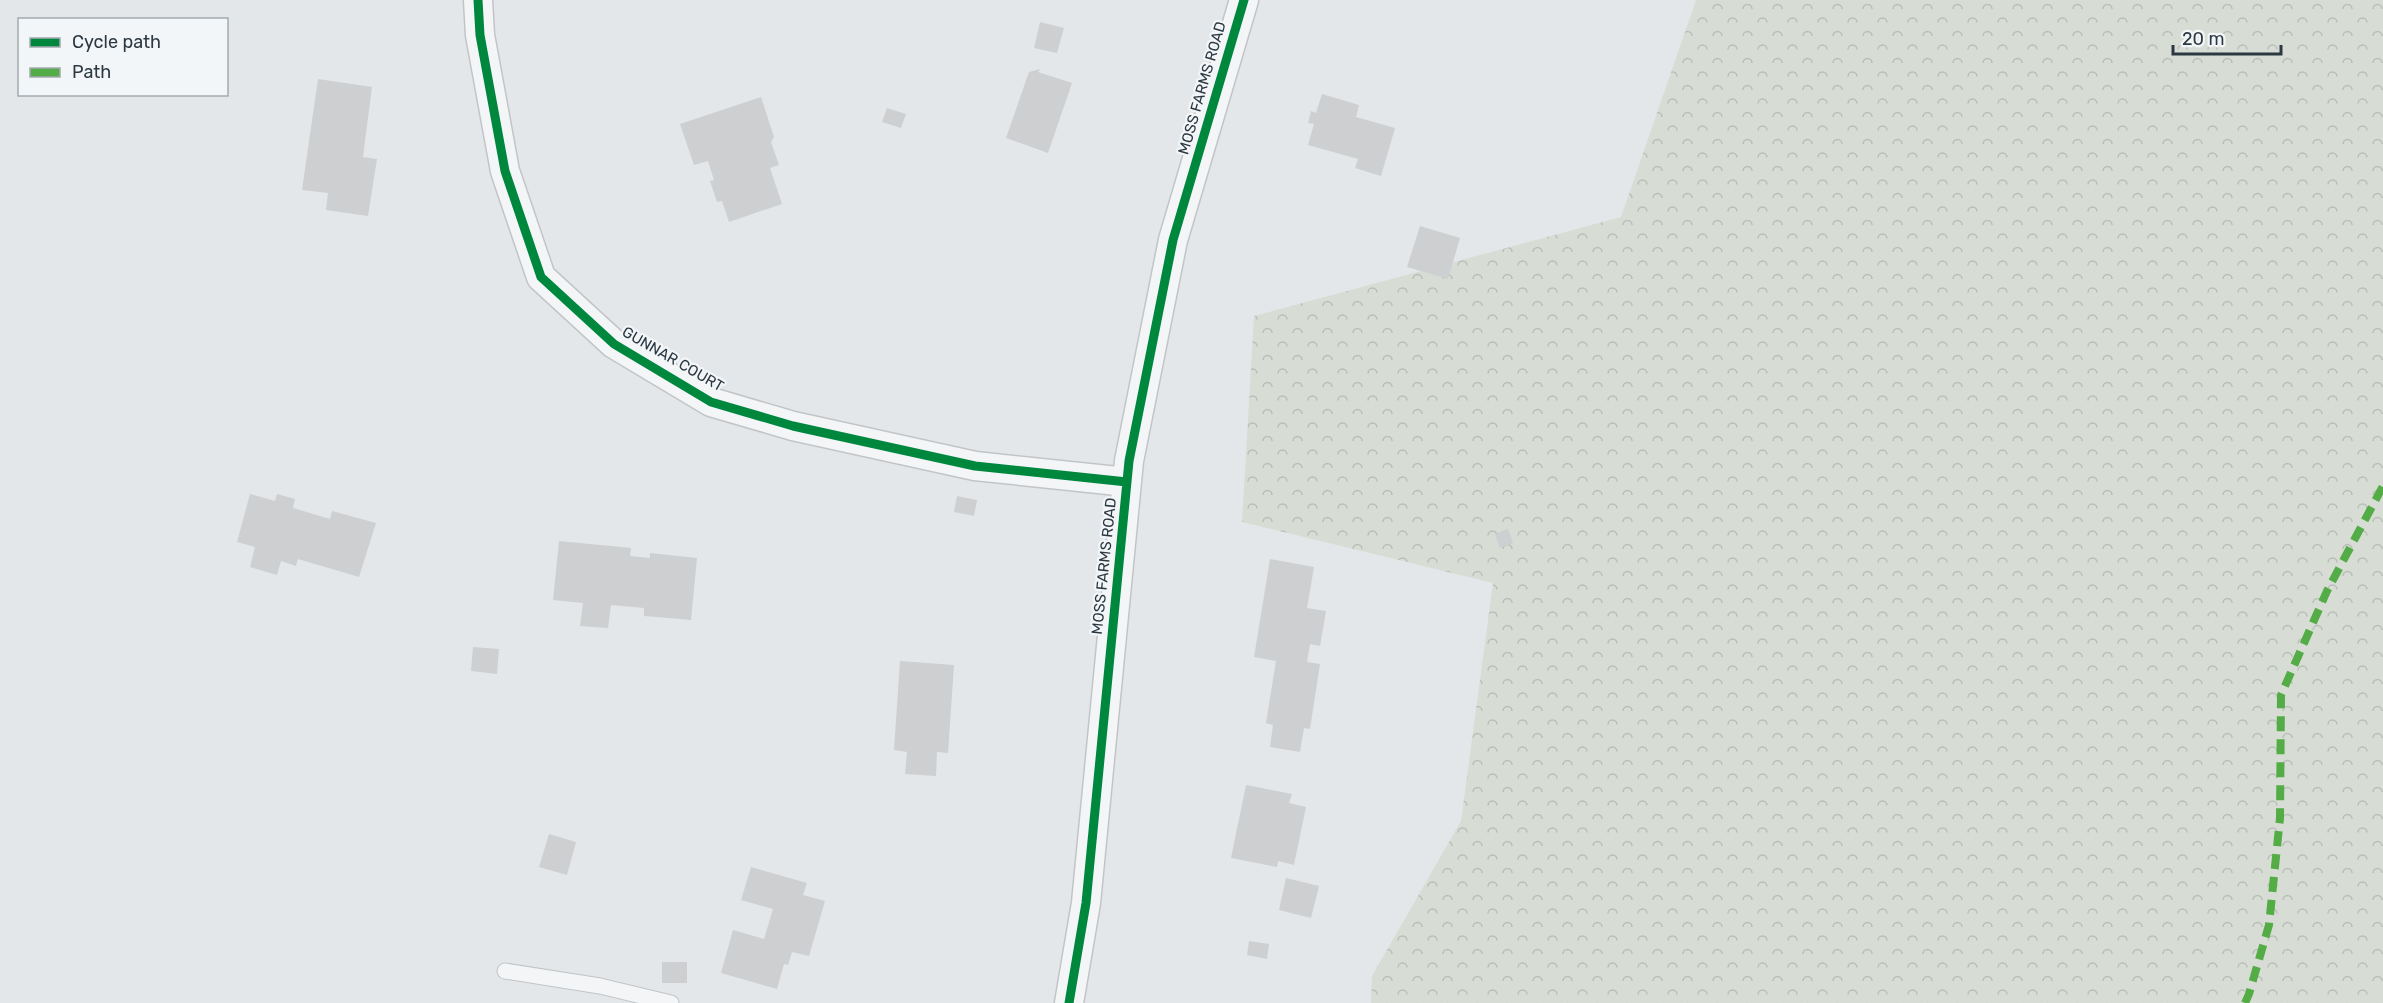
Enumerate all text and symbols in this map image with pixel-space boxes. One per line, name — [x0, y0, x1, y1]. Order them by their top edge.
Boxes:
legend — [18, 18, 228, 96]
scale bar — [2173, 18, 2281, 56]
street label: MOSS FARMS ROAD — [1174, 19, 1230, 157]
text: 20 m — [2182, 28, 2224, 50]
text: Cycle path — [72, 31, 161, 53]
text: Path — [72, 61, 111, 83]
street label: GUNNAR COURT — [619, 323, 727, 395]
street label: MOSS FARMS ROAD — [1088, 497, 1120, 635]

